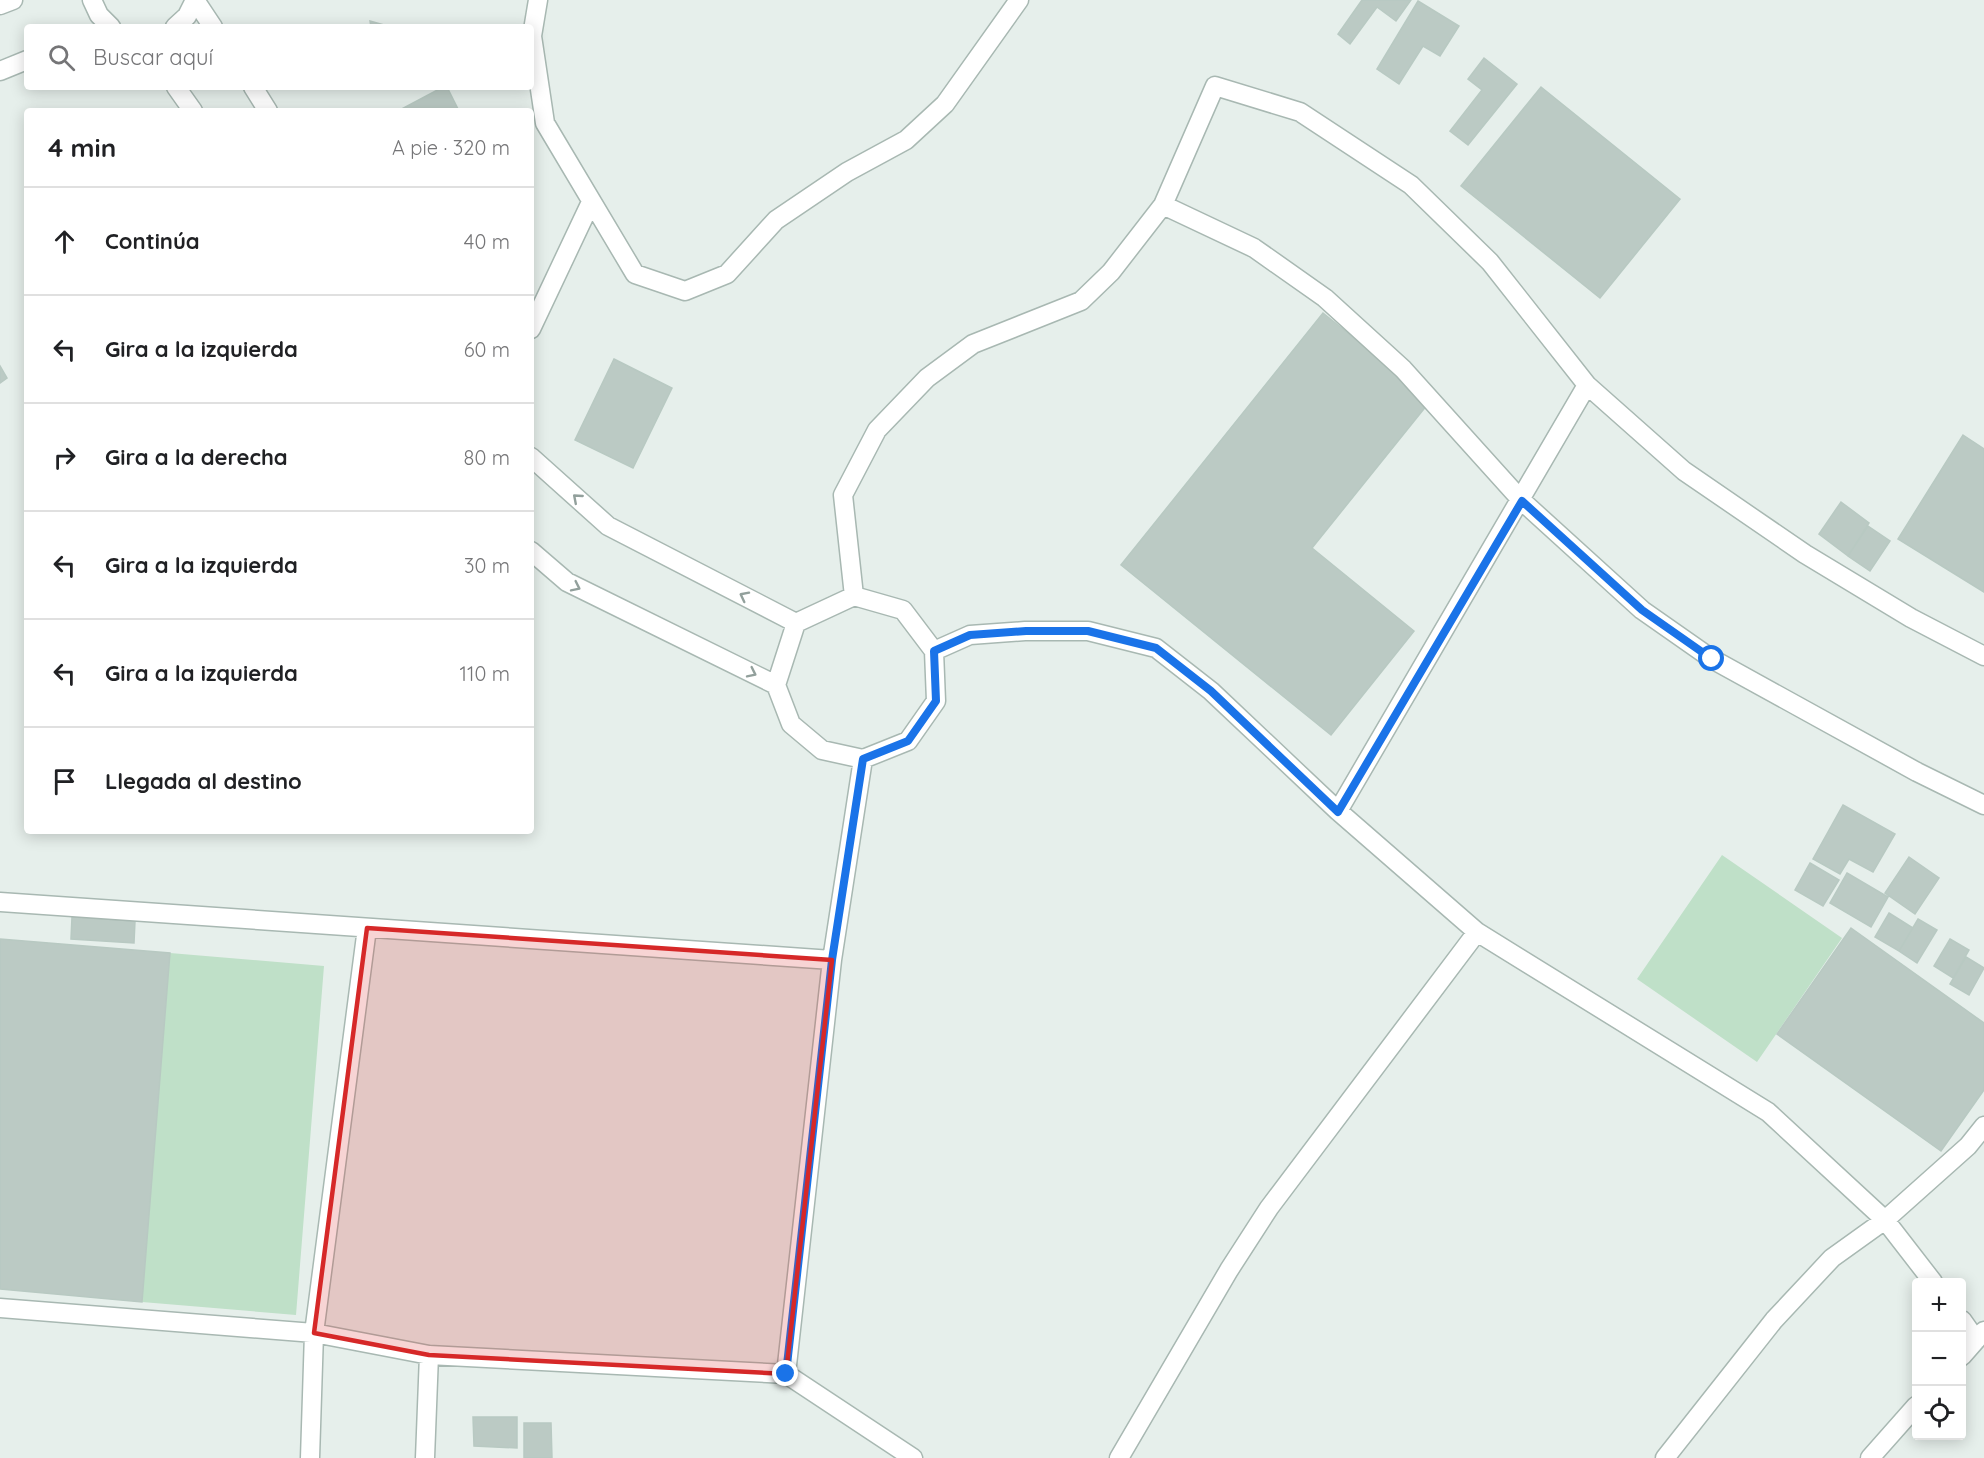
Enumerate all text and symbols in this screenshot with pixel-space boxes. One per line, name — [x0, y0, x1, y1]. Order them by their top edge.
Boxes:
search box — [24, 24, 534, 90]
icon: search — [45, 41, 78, 74]
text: Buscar aquí — [93, 43, 213, 71]
text: 4 min — [48, 131, 116, 164]
text: A pie · 320 m — [392, 135, 510, 160]
icon: ahead — [48, 225, 81, 258]
text: Continúa — [105, 227, 200, 255]
text: 40 m — [464, 229, 510, 254]
icon: left — [48, 333, 81, 366]
text: Gira a la izquierda — [105, 335, 298, 363]
text: 60 m — [464, 337, 510, 362]
icon: right — [48, 441, 81, 474]
text: Gira a la derecha — [105, 443, 288, 471]
text: 80 m — [464, 445, 510, 470]
one-way arrow — [573, 494, 584, 505]
icon: left — [48, 549, 81, 582]
text: Gira a la izquierda — [105, 551, 298, 579]
text: 30 m — [464, 553, 510, 578]
one-way arrow — [570, 580, 581, 591]
one-way arrow — [740, 592, 751, 604]
route start — [1698, 645, 1724, 671]
icon: left — [48, 657, 81, 690]
text: Gira a la izquierda — [105, 659, 298, 687]
text: 110 m — [460, 661, 510, 686]
one-way arrow — [745, 665, 756, 677]
icon: arrive — [48, 765, 81, 798]
text: Llegada al destino — [105, 767, 302, 795]
map controls — [1912, 1278, 1966, 1440]
button: + — [1912, 1278, 1966, 1332]
button: − — [1912, 1332, 1966, 1386]
route end — [772, 1360, 798, 1386]
button: locate — [1912, 1386, 1966, 1440]

